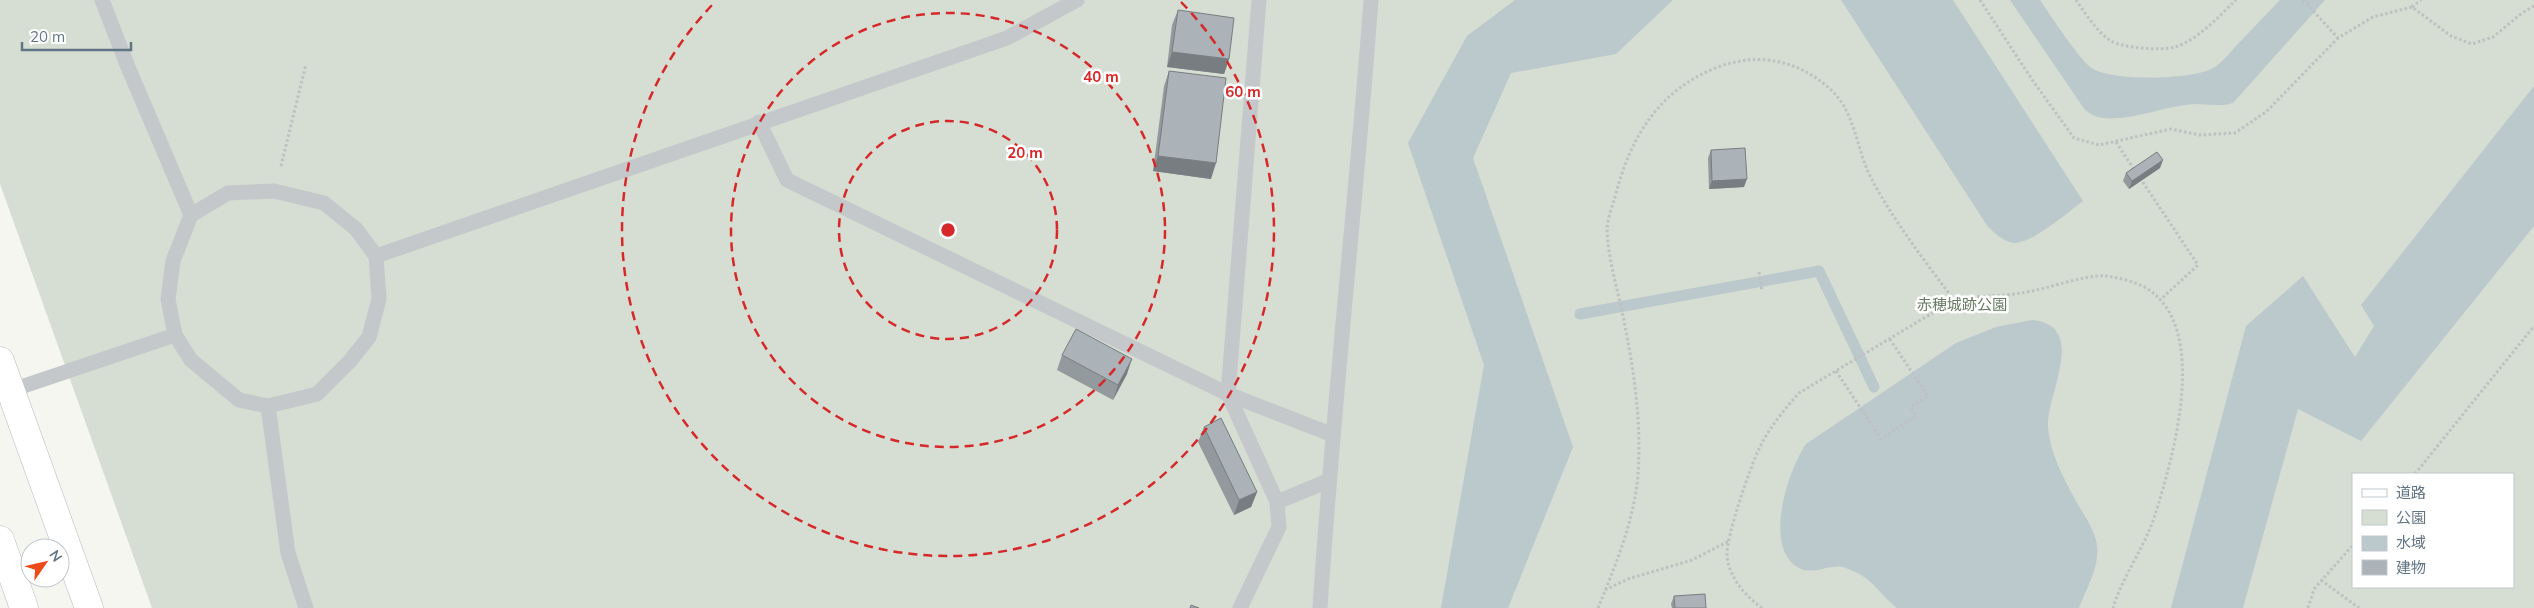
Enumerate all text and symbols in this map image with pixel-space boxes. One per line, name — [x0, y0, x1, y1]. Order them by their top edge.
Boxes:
scale bar — [22, 20, 131, 52]
text: 20 m — [30, 27, 65, 46]
text: 40 m — [1083, 67, 1119, 86]
text: 60 m — [1225, 82, 1261, 101]
text: 20 m — [1007, 143, 1043, 162]
centre of rings — [939, 221, 957, 239]
park label: 赤穂城跡公園 — [1917, 295, 2007, 314]
legend — [2352, 473, 2514, 588]
text: 道路 — [2396, 483, 2426, 502]
text: 公園 — [2396, 508, 2426, 527]
text: 水域 — [2396, 533, 2426, 552]
north arrow — [20, 538, 70, 588]
text: N — [45, 546, 66, 565]
text: 建物 — [2396, 558, 2426, 577]

